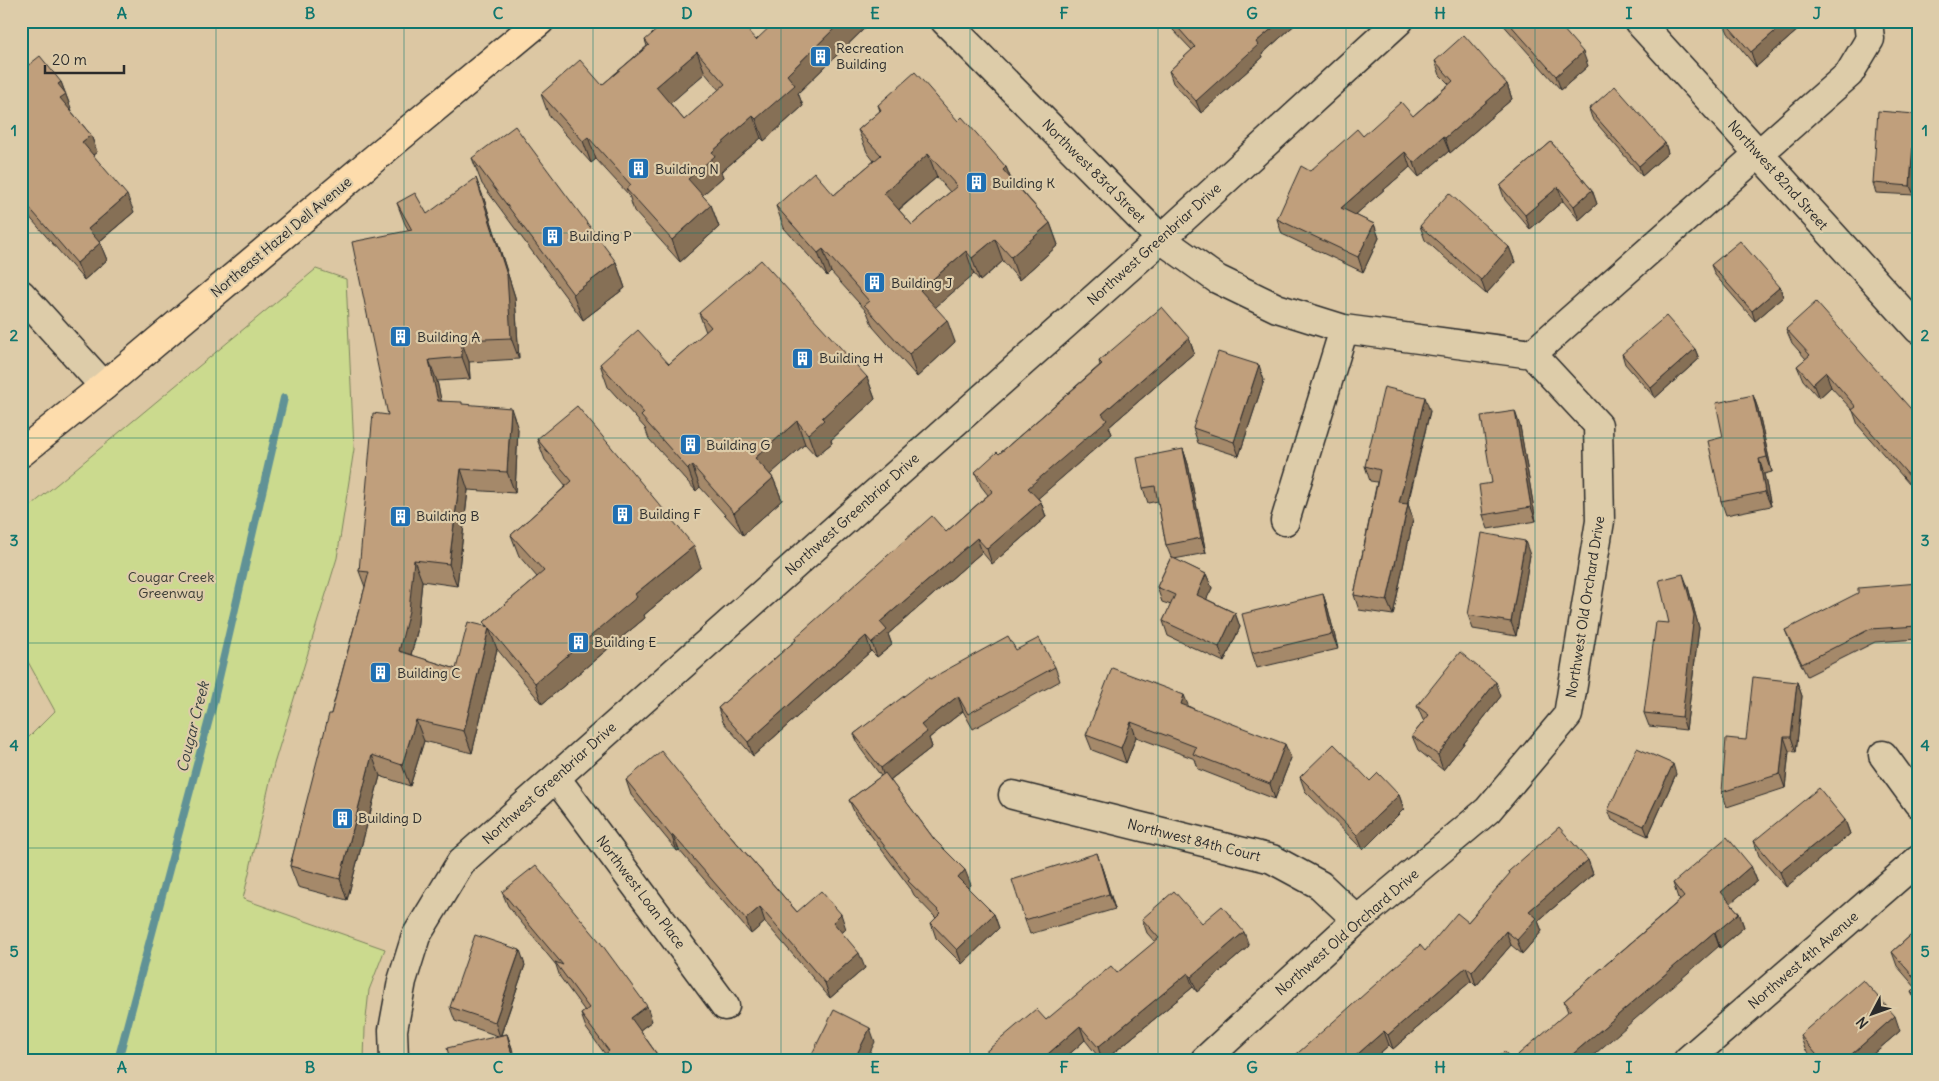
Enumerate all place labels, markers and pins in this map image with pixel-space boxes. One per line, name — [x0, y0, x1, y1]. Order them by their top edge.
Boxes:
place label: Recreation Building — [836, 39, 904, 73]
building icon: Recreation Building — [808, 44, 832, 68]
building icon: Building N — [627, 157, 651, 181]
place label: Building N — [655, 160, 719, 178]
building icon: Building K — [964, 171, 988, 195]
place label: Building K — [992, 174, 1055, 192]
building icon: Building P — [541, 224, 565, 248]
place label: Building P — [569, 227, 632, 245]
building icon: Building J — [863, 271, 887, 295]
place label: Building J — [891, 274, 953, 292]
building icon: Building A — [389, 325, 413, 349]
place label: Building A — [417, 328, 480, 346]
building icon: Building H — [791, 346, 815, 370]
place label: Building H — [819, 349, 883, 367]
building icon: Building G — [678, 433, 702, 457]
place label: Building G — [706, 436, 770, 454]
building icon: Building F — [611, 502, 635, 526]
building icon: Building B — [388, 504, 412, 528]
place label: Building F — [639, 505, 701, 523]
place label: Building B — [416, 507, 479, 525]
building icon: Building E — [566, 630, 590, 654]
place label: Building E — [594, 633, 656, 651]
building icon: Building C — [369, 661, 393, 685]
place label: Building C — [397, 664, 460, 682]
building icon: Building D — [330, 806, 354, 830]
place label: Building D — [358, 809, 422, 827]

